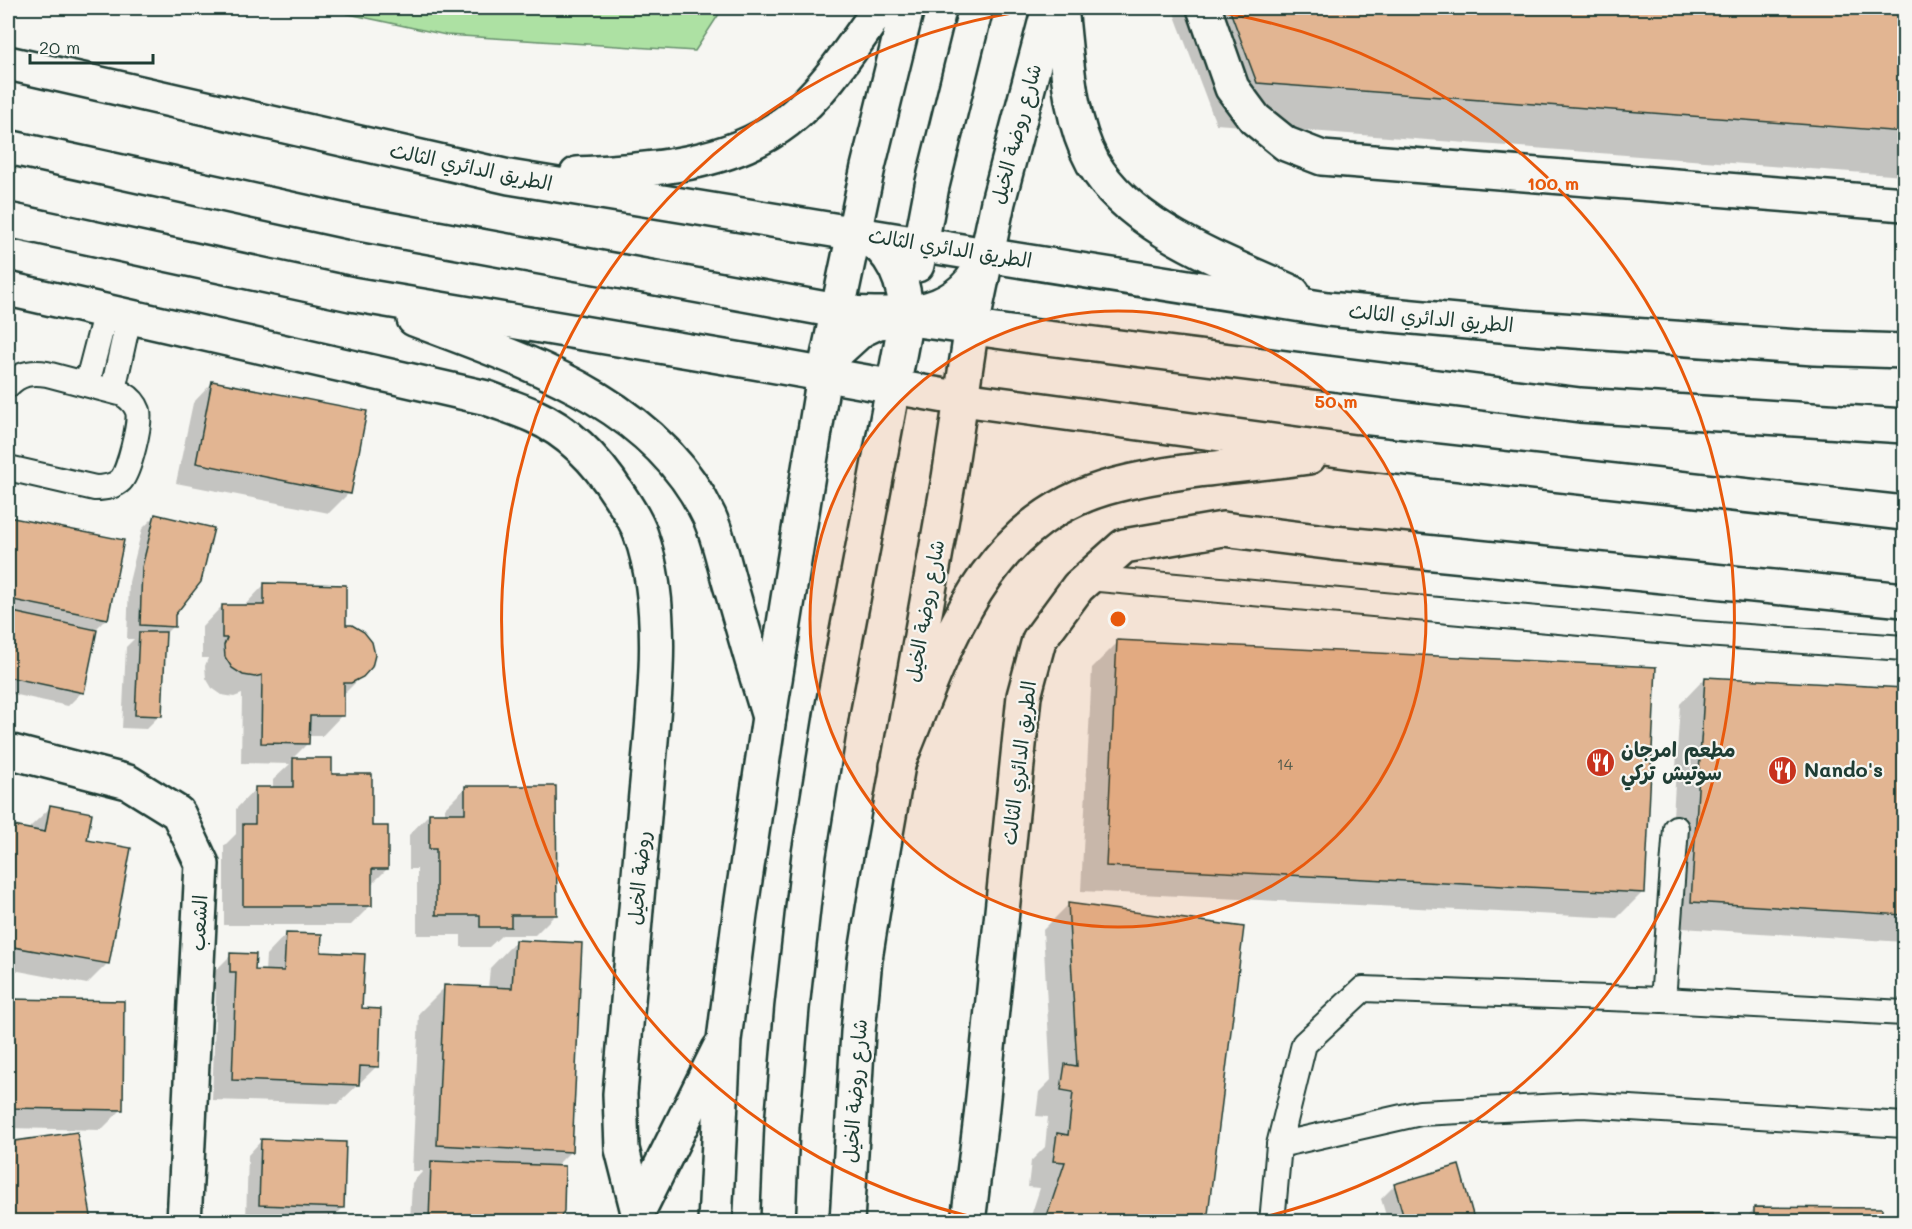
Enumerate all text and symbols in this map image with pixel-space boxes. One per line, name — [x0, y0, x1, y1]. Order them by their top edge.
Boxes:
scale bar — [30, 27, 153, 65]
text: 20 m — [39, 35, 80, 59]
street label: شارع روضة الخيل — [984, 61, 1048, 207]
street label: الطريق الدائري الثالث — [387, 136, 555, 199]
text: 100 m — [1527, 171, 1579, 195]
street label: الطريق الدائري الثالث — [866, 221, 1034, 276]
street label: الطريق الدائري الثالث — [1347, 297, 1515, 340]
text: 50 m — [1315, 389, 1357, 413]
street label: شارع روضة الخيل — [899, 538, 951, 684]
centre of rings — [1108, 609, 1128, 629]
street label: الطريق الدائري الثالث — [995, 679, 1044, 847]
place label: مطعم امرجان سوتيش تركي — [1621, 736, 1736, 791]
restaurant icon: مطعم امرجان سوتيش تركي — [1584, 746, 1616, 778]
house number: 14 — [1277, 753, 1294, 774]
restaurant icon: Nando's — [1767, 754, 1799, 786]
place label: Nando's — [1804, 756, 1883, 782]
street label: روضة الخيل — [621, 830, 655, 926]
street label: الشعب — [184, 894, 212, 952]
street label: شارع روضة الخيل — [836, 1018, 874, 1164]

